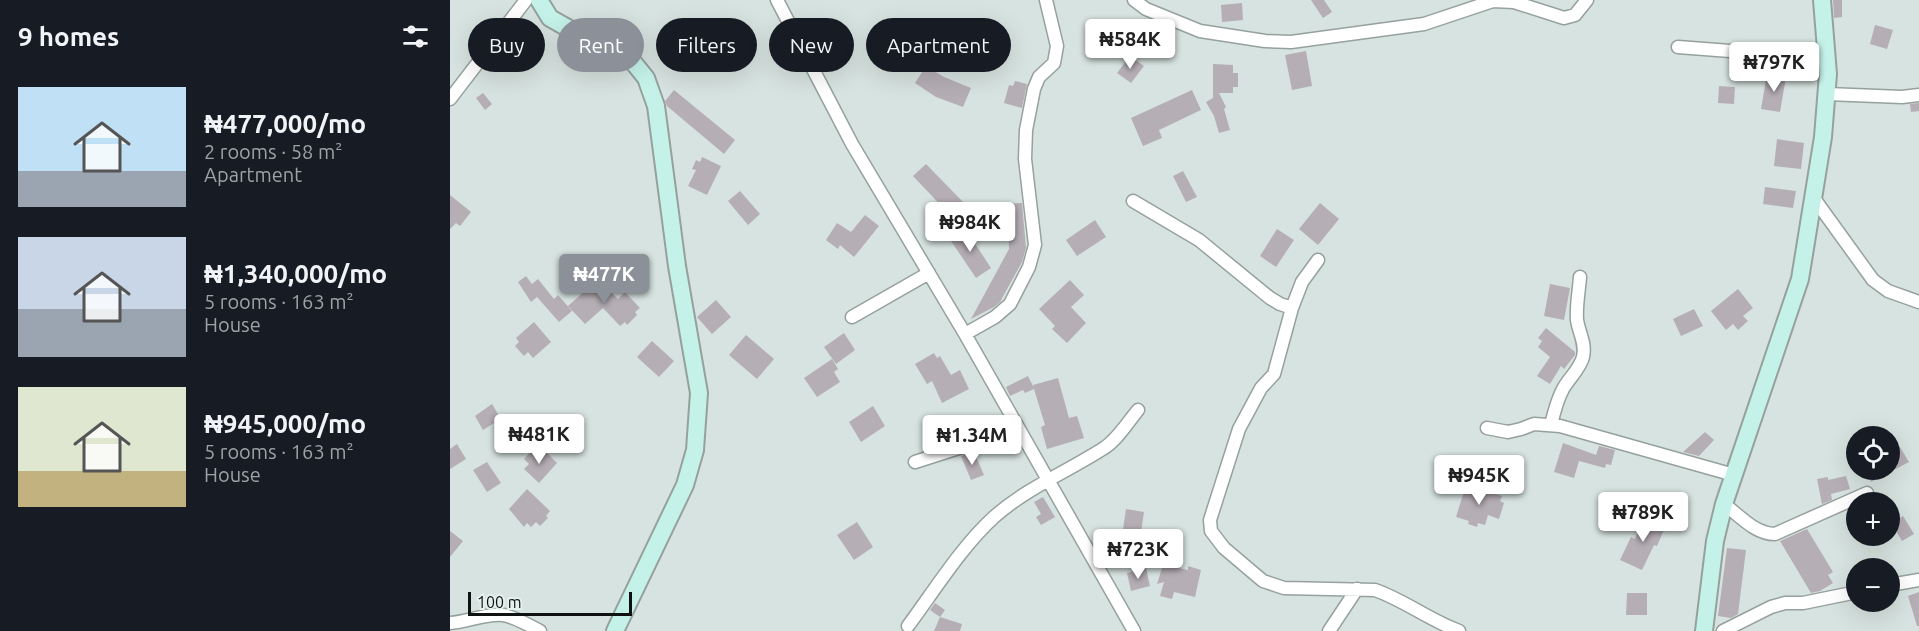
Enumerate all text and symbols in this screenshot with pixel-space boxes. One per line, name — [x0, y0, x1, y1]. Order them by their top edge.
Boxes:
chip: Buy — [468, 18, 545, 72]
chip: Rent — [557, 18, 644, 72]
chip: Filters — [656, 18, 757, 72]
chip: New — [769, 18, 854, 72]
chip: Apartment — [866, 18, 1011, 72]
pin: ₦584K — [1088, 19, 1172, 70]
icon: filters — [399, 20, 432, 53]
text: 9 homes — [18, 22, 119, 51]
text: ₦584K — [1099, 27, 1161, 50]
pin: ₦797K — [1732, 42, 1816, 93]
text: ₦797K — [1743, 50, 1805, 73]
text: ₦477,000/mo — [204, 109, 366, 138]
icon: home — [66, 111, 138, 183]
text: 2 rooms · 58 m² — [204, 140, 342, 163]
text: Apartment — [204, 163, 302, 186]
pin: ₦984K — [928, 202, 1012, 253]
text: ₦984K — [939, 210, 1001, 233]
pin: ₦477K — [562, 254, 646, 305]
text: ₦1,340,000/mo — [204, 259, 387, 288]
icon: home — [66, 261, 138, 333]
text: ₦477K — [573, 262, 635, 285]
text: 5 rooms · 163 m² — [204, 290, 354, 313]
text: House — [204, 313, 261, 336]
text: ₦945,000/mo — [204, 409, 366, 438]
icon: home — [66, 411, 138, 483]
pin: ₦481K — [497, 414, 581, 465]
pin: ₦1.34M — [923, 415, 1021, 466]
text: ₦481K — [508, 422, 570, 445]
text: ₦1.34M — [936, 423, 1008, 446]
map controls — [1846, 426, 1900, 612]
button: locate — [1846, 426, 1900, 480]
text: 5 rooms · 163 m² — [204, 440, 354, 463]
pin: ₦945K — [1437, 455, 1521, 506]
text: House — [204, 463, 261, 486]
text: ₦945K — [1448, 463, 1510, 486]
pin: ₦789K — [1601, 492, 1685, 543]
button: + — [1846, 492, 1900, 546]
text: ₦789K — [1612, 500, 1674, 523]
pin: ₦723K — [1096, 529, 1180, 580]
text: ₦723K — [1107, 537, 1169, 560]
button: − — [1846, 558, 1900, 612]
scale bar — [468, 589, 632, 616]
text: 100 m — [477, 593, 522, 611]

